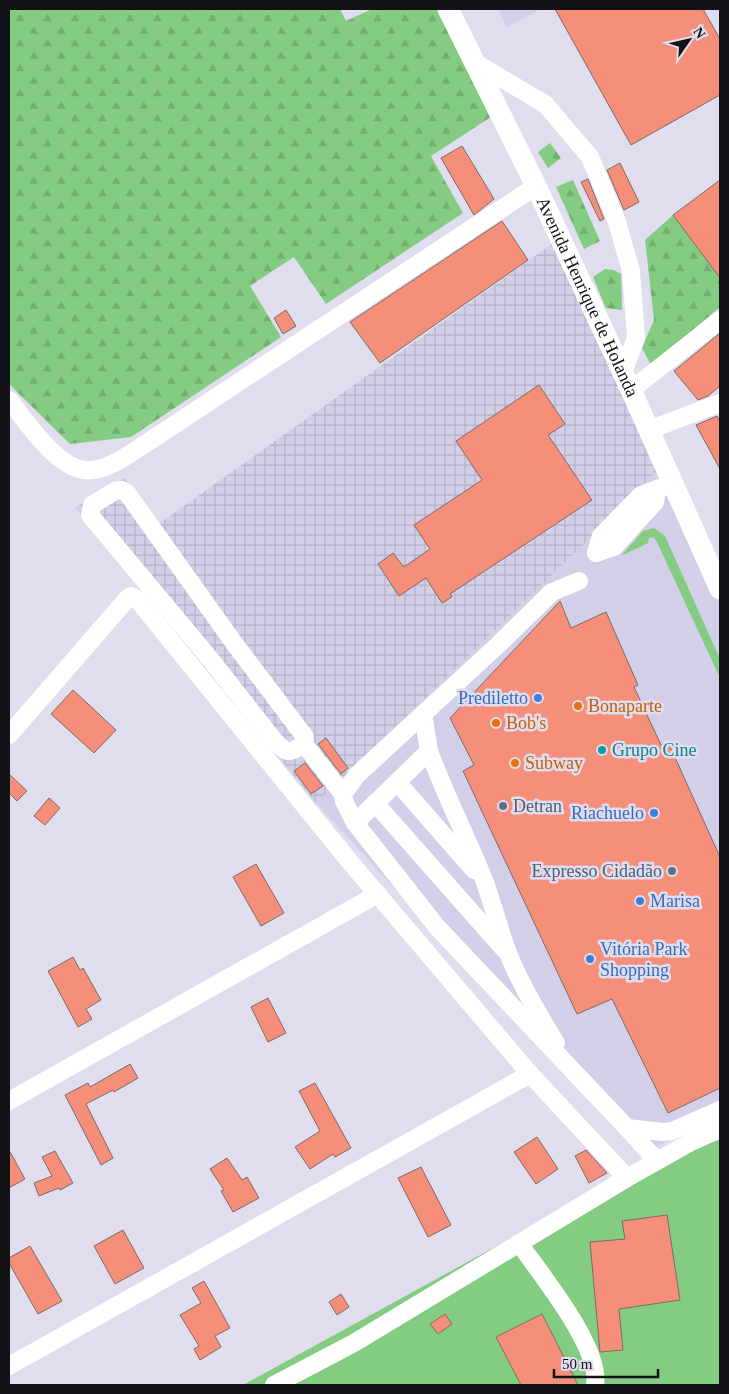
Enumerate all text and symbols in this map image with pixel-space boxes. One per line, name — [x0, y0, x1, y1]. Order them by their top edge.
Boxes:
north arrow — [664, 15, 714, 65]
text: N — [690, 25, 708, 41]
street label: Avenida Henrique de Holanda — [533, 194, 643, 400]
place label: Prediletto — [458, 688, 528, 708]
marker: Prediletto — [532, 692, 544, 704]
place label: Bonaparte — [588, 696, 662, 716]
marker: Bonaparte — [572, 700, 584, 712]
place label: Bob's — [506, 713, 546, 733]
marker: Bob's — [490, 717, 502, 729]
place label: Grupo Cine — [612, 740, 697, 760]
marker: Grupo Cine — [596, 744, 608, 756]
place label: Subway — [525, 753, 583, 773]
marker: Subway — [509, 757, 521, 769]
place label: Detran — [513, 796, 562, 816]
marker: Detran — [497, 800, 509, 812]
place label: Riachuelo — [571, 803, 644, 823]
marker: Riachuelo — [648, 807, 660, 819]
place label: Expresso Cidadão — [532, 861, 662, 881]
marker: Expresso Cidadão — [666, 865, 678, 877]
place label: Marisa — [650, 891, 700, 911]
marker: Marisa — [634, 895, 646, 907]
place label: Vitória Park Shopping — [600, 939, 687, 980]
marker: Vitória Park Shopping — [584, 953, 596, 965]
scale bar — [554, 1346, 658, 1378]
text: 50 m — [562, 1356, 593, 1372]

